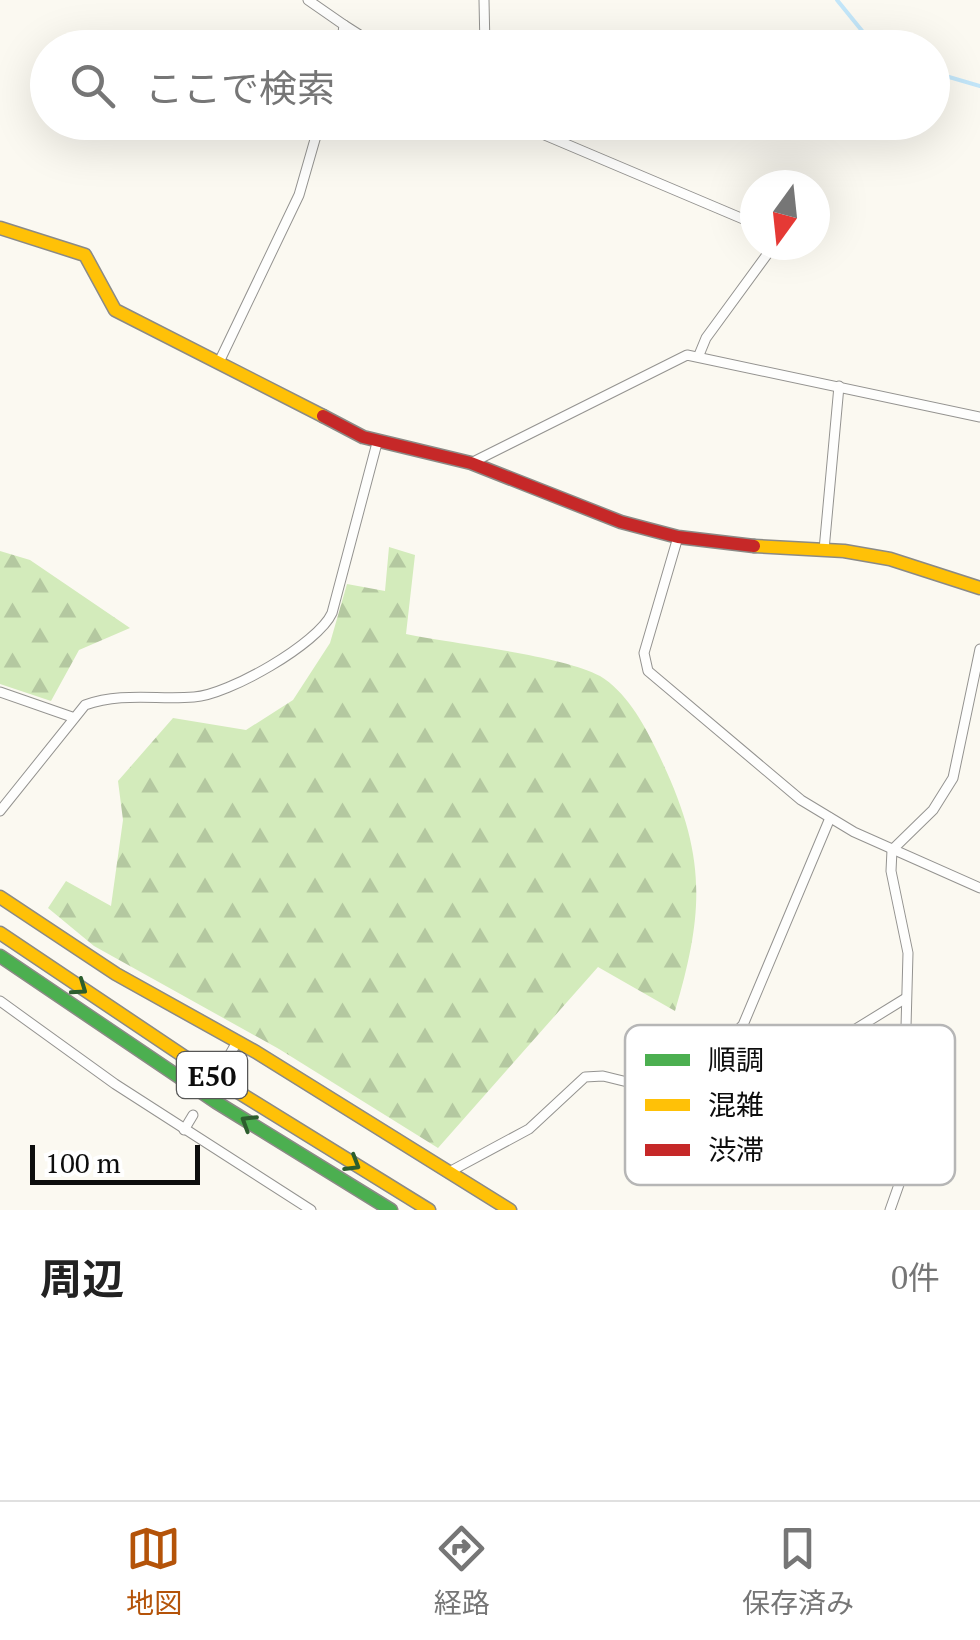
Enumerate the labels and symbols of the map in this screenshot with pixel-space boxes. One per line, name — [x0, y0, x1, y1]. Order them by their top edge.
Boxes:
north arrow — [740, 170, 830, 260]
one-way arrow — [69, 976, 87, 994]
legend — [625, 1025, 955, 1185]
text: 順調 — [708, 1041, 764, 1078]
road number: E50 — [177, 1052, 247, 1098]
text: 混雑 — [708, 1086, 764, 1123]
one-way arrow — [241, 1115, 259, 1134]
text: 渋滞 — [708, 1131, 764, 1168]
scale bar — [30, 1140, 200, 1184]
one-way arrow — [342, 1152, 360, 1171]

